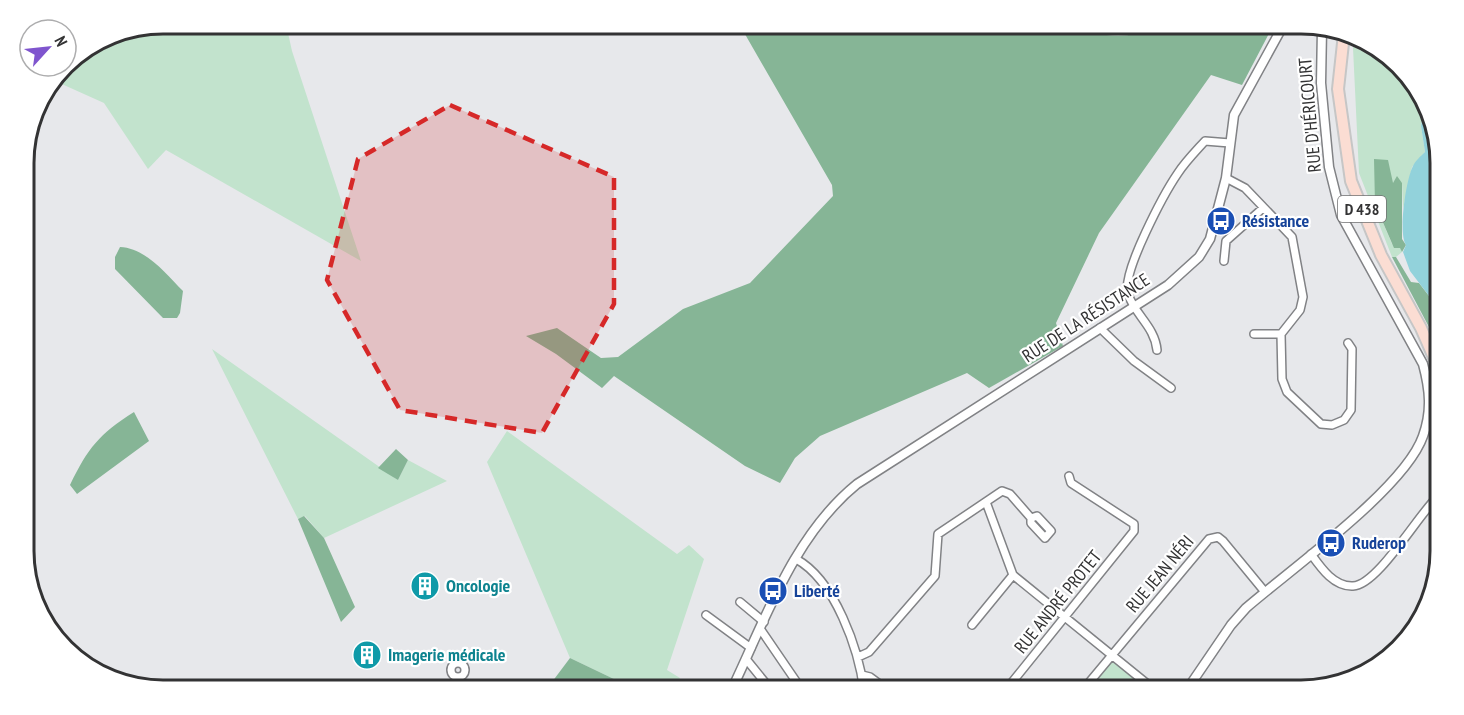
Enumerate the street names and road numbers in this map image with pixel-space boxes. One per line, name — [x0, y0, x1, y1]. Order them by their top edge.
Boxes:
street label: RUE D'HÉRICOURT — [1293, 57, 1326, 173]
road number: D 438 — [1338, 196, 1386, 222]
street label: RUE DE LA RÉSISTANCE — [1018, 268, 1154, 367]
street label: RUE JEAN NÉRI — [1121, 530, 1199, 617]
street label: RUE ANDRÉ PROTET — [1009, 545, 1106, 658]

